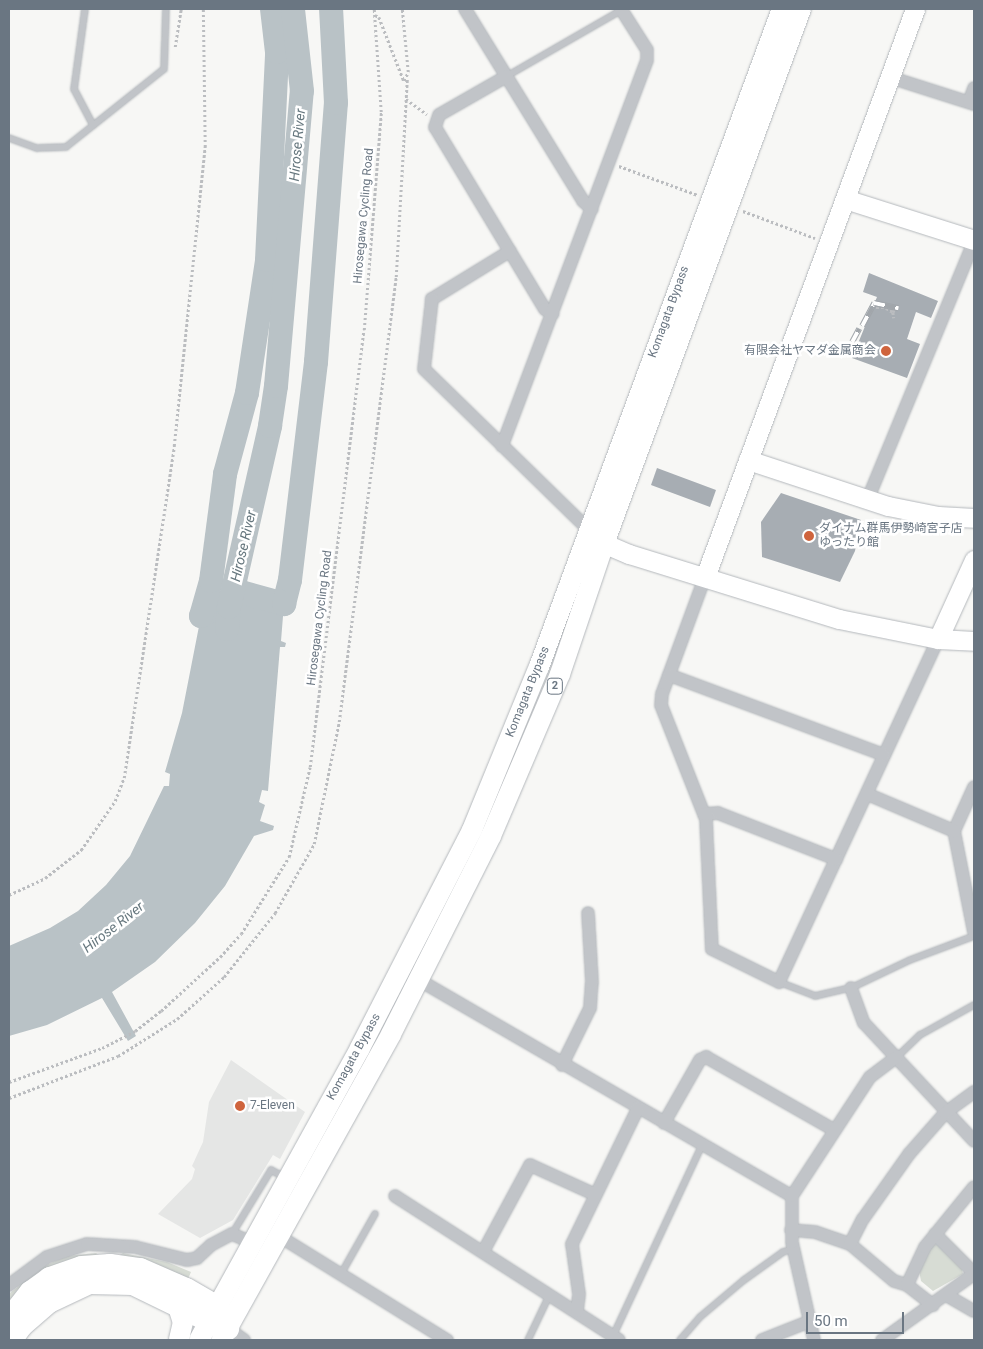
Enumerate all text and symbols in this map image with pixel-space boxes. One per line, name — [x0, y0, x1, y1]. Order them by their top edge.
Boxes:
water label: Hirose River — [285, 108, 309, 182]
street label: Hirosegawa Cycling Road — [351, 148, 377, 284]
street label: Komagata Bypass — [646, 264, 692, 360]
place label: 有限会社ヤマダ金属商会 — [744, 344, 876, 358]
marker: 有限会社ヤマダ金属商会 — [880, 345, 892, 357]
water label: Hirose River — [227, 509, 259, 583]
place label: ダイナム群馬伊勢崎宮子店 ゆったり館 — [819, 522, 963, 550]
marker: ダイナム群馬伊勢崎宮子店 ゆったり館 — [803, 530, 815, 542]
street label: Hirosegawa Cycling Road — [305, 550, 335, 686]
street label: Komagata Bypass — [503, 644, 553, 740]
road number: 2 — [546, 678, 564, 694]
water label: Hirose River — [79, 898, 147, 956]
street label: Komagata Bypass — [324, 1011, 384, 1103]
place label: 7-Eleven — [250, 1099, 295, 1113]
marker: 7-Eleven — [234, 1100, 246, 1112]
scale bar — [808, 1302, 906, 1334]
text: 50 m — [814, 1312, 848, 1330]

